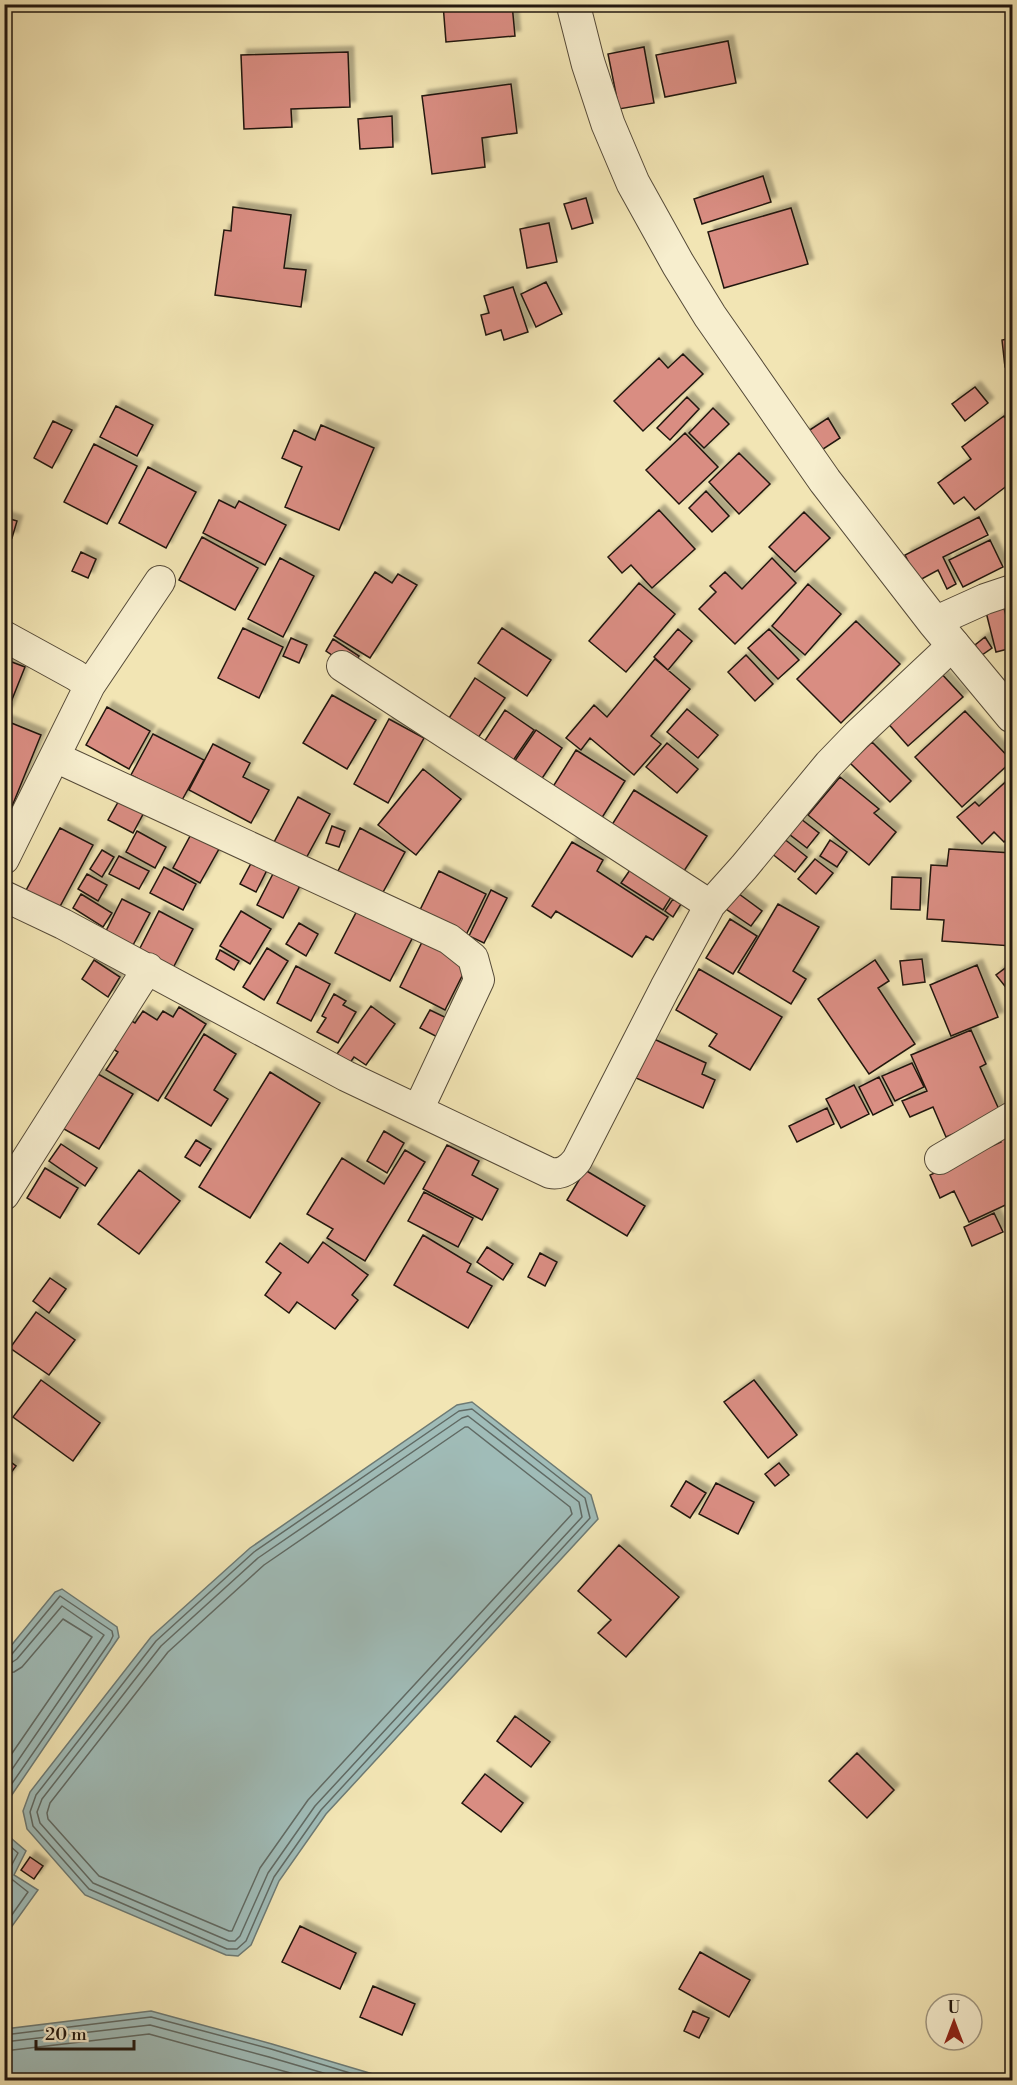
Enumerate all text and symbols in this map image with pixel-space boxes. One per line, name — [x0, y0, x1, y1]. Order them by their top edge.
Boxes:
north arrow — [924, 1992, 984, 2052]
text: U — [948, 1998, 961, 2018]
scale bar — [36, 2013, 134, 2051]
text: 20 m — [45, 2023, 87, 2046]

